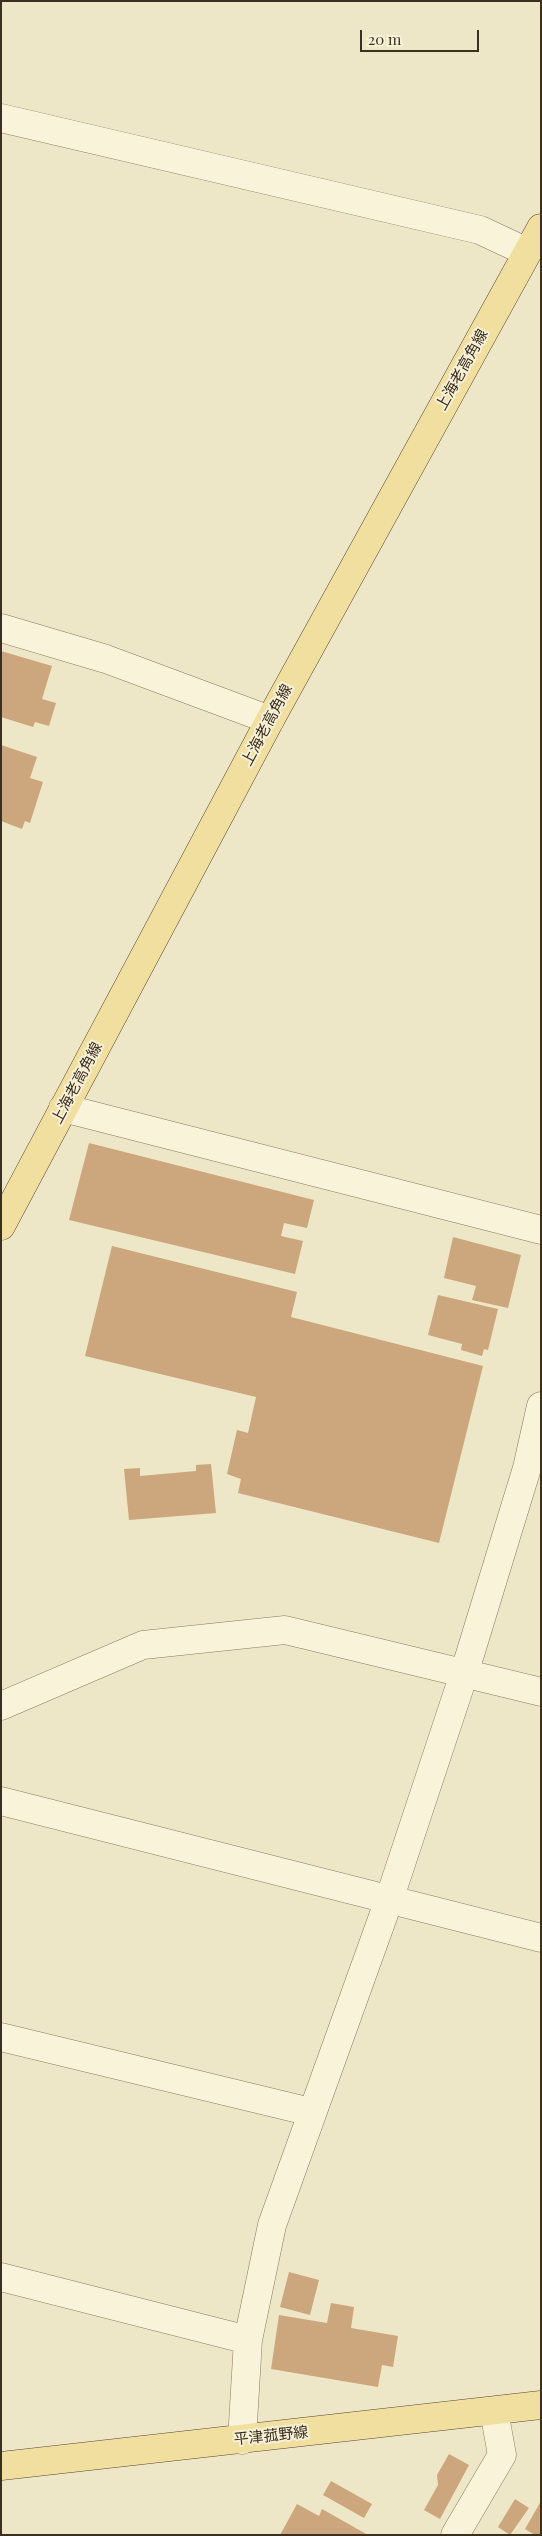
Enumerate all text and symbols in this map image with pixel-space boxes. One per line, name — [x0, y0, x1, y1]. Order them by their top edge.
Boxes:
scale bar — [362, 20, 481, 52]
text: 20 m — [368, 29, 401, 49]
street label: 上海老高角線 — [432, 326, 492, 414]
street label: 上海老高角線 — [238, 681, 296, 769]
street label: 上海老高角線 — [48, 1039, 106, 1127]
street label: 平津菰野線 — [233, 2423, 309, 2449]

